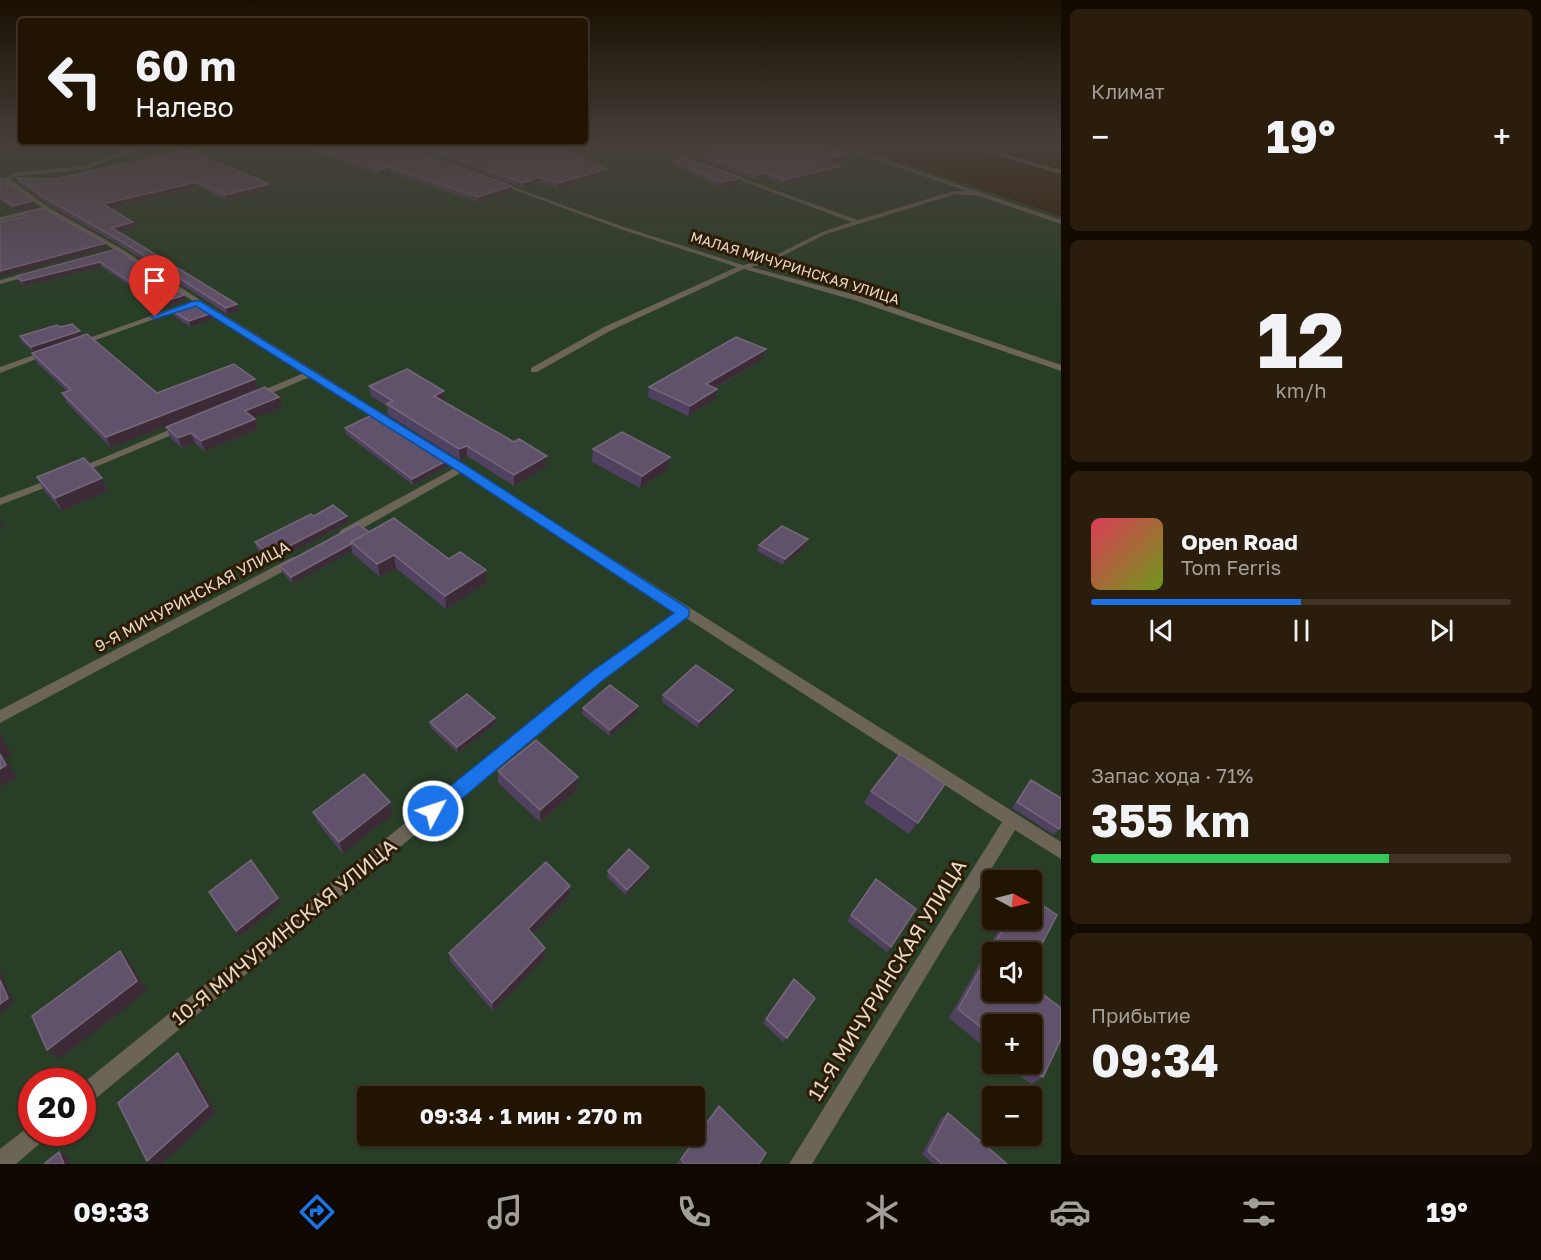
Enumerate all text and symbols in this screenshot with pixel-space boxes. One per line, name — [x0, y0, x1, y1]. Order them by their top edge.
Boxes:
text: 60 m — [135, 40, 236, 90]
icon: left — [36, 42, 114, 120]
text: Климат — [1091, 79, 1165, 103]
text: Налево — [135, 91, 234, 123]
text: 19° — [1266, 109, 1336, 163]
text: − — [1091, 117, 1109, 156]
text: + — [1493, 117, 1511, 156]
street label: МАЛАЯ МИЧУРИНСКАЯ УЛИЦА — [688, 228, 902, 308]
pin — [129, 255, 180, 317]
icon: arrive — [138, 264, 171, 297]
text: 12 — [1257, 292, 1345, 385]
text: km/h — [1276, 378, 1326, 402]
text: Open Road — [1181, 528, 1298, 555]
street label: 9-Я МИЧУРИНСКАЯ УЛИЦА — [91, 536, 293, 656]
text: Tom Ferris — [1181, 555, 1281, 579]
icon: previous — [1145, 614, 1178, 647]
icon: pause — [1285, 614, 1318, 647]
icon: next — [1425, 614, 1458, 647]
text: Запас хода · 71% — [1091, 763, 1253, 787]
position arrow — [401, 779, 465, 843]
text: 355 km — [1091, 793, 1250, 847]
street label: 10-Я МИЧУРИНСКАЯ УЛИЦА — [166, 833, 401, 1029]
street label: 11-Я МИЧУРИНСКАЯ УЛИЦА — [802, 855, 970, 1104]
north arrow — [982, 870, 1042, 930]
map controls — [982, 870, 1042, 1146]
button: sound — [982, 942, 1042, 1002]
text: Прибытие — [1091, 1003, 1191, 1027]
button: + — [982, 1014, 1042, 1074]
text: 09:34 — [1091, 1033, 1219, 1087]
speed limit sign: 20 — [18, 1068, 96, 1146]
button: − — [982, 1086, 1042, 1146]
text: 09:34 · 1 мин · 270 m — [420, 1102, 642, 1129]
icon: directions — [296, 1191, 338, 1233]
icon: music — [484, 1191, 526, 1233]
icon: phone — [673, 1191, 715, 1233]
icon: climate — [861, 1191, 903, 1233]
icon: car — [1049, 1191, 1091, 1233]
icon: filters — [1238, 1191, 1280, 1233]
text: 09:33 — [73, 1196, 149, 1228]
text: 19° — [1426, 1196, 1468, 1228]

